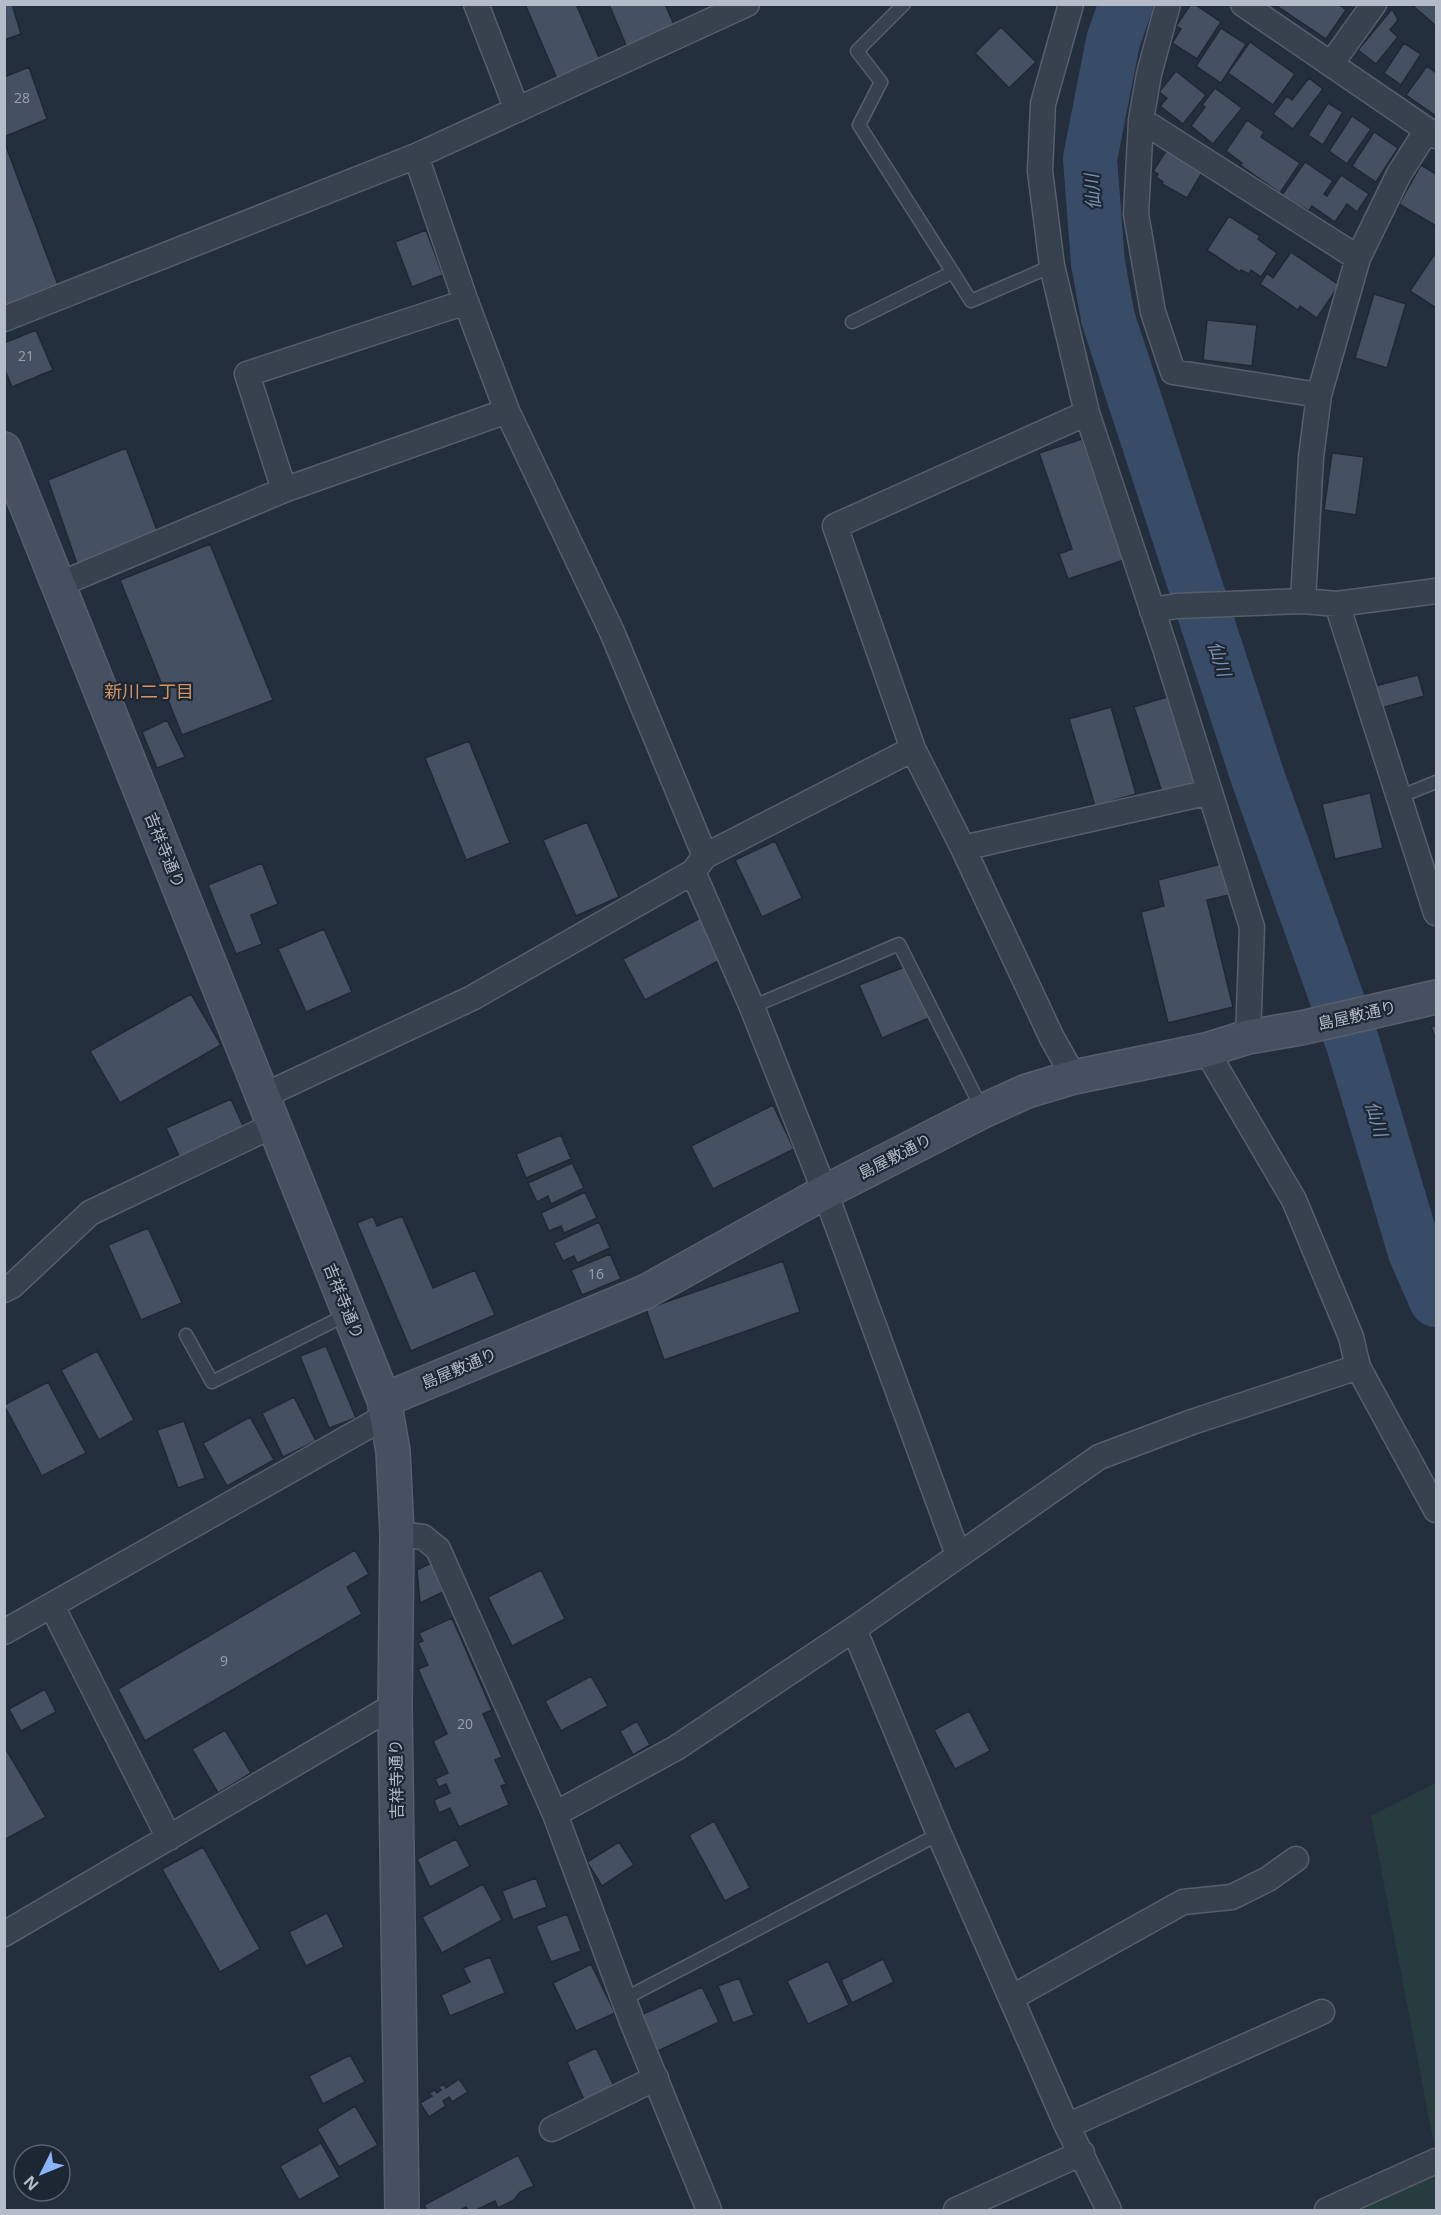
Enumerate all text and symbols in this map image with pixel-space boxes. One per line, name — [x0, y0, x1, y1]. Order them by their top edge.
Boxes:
house number: 28 — [14, 88, 30, 107]
water label: 仙川 — [1079, 171, 1105, 211]
house number: 21 — [18, 346, 34, 365]
water label: 仙川 — [1203, 638, 1238, 681]
district label: 新川二丁目 — [104, 679, 194, 703]
street label: 吉祥寺通り — [140, 809, 190, 891]
street label: 島屋敷通り — [1316, 995, 1398, 1035]
water label: 仙川 — [1360, 1098, 1394, 1141]
street label: 島屋敷通り — [854, 1128, 936, 1184]
street label: 吉祥寺通り — [319, 1260, 369, 1342]
house number: 16 — [588, 1264, 604, 1283]
street label: 島屋敷通り — [418, 1342, 500, 1394]
house number: 9 — [220, 1651, 228, 1670]
house number: 20 — [457, 1714, 473, 1733]
street label: 吉祥寺通り — [384, 1739, 408, 1819]
north arrow — [12, 2143, 72, 2203]
text: N — [19, 2171, 44, 2195]

